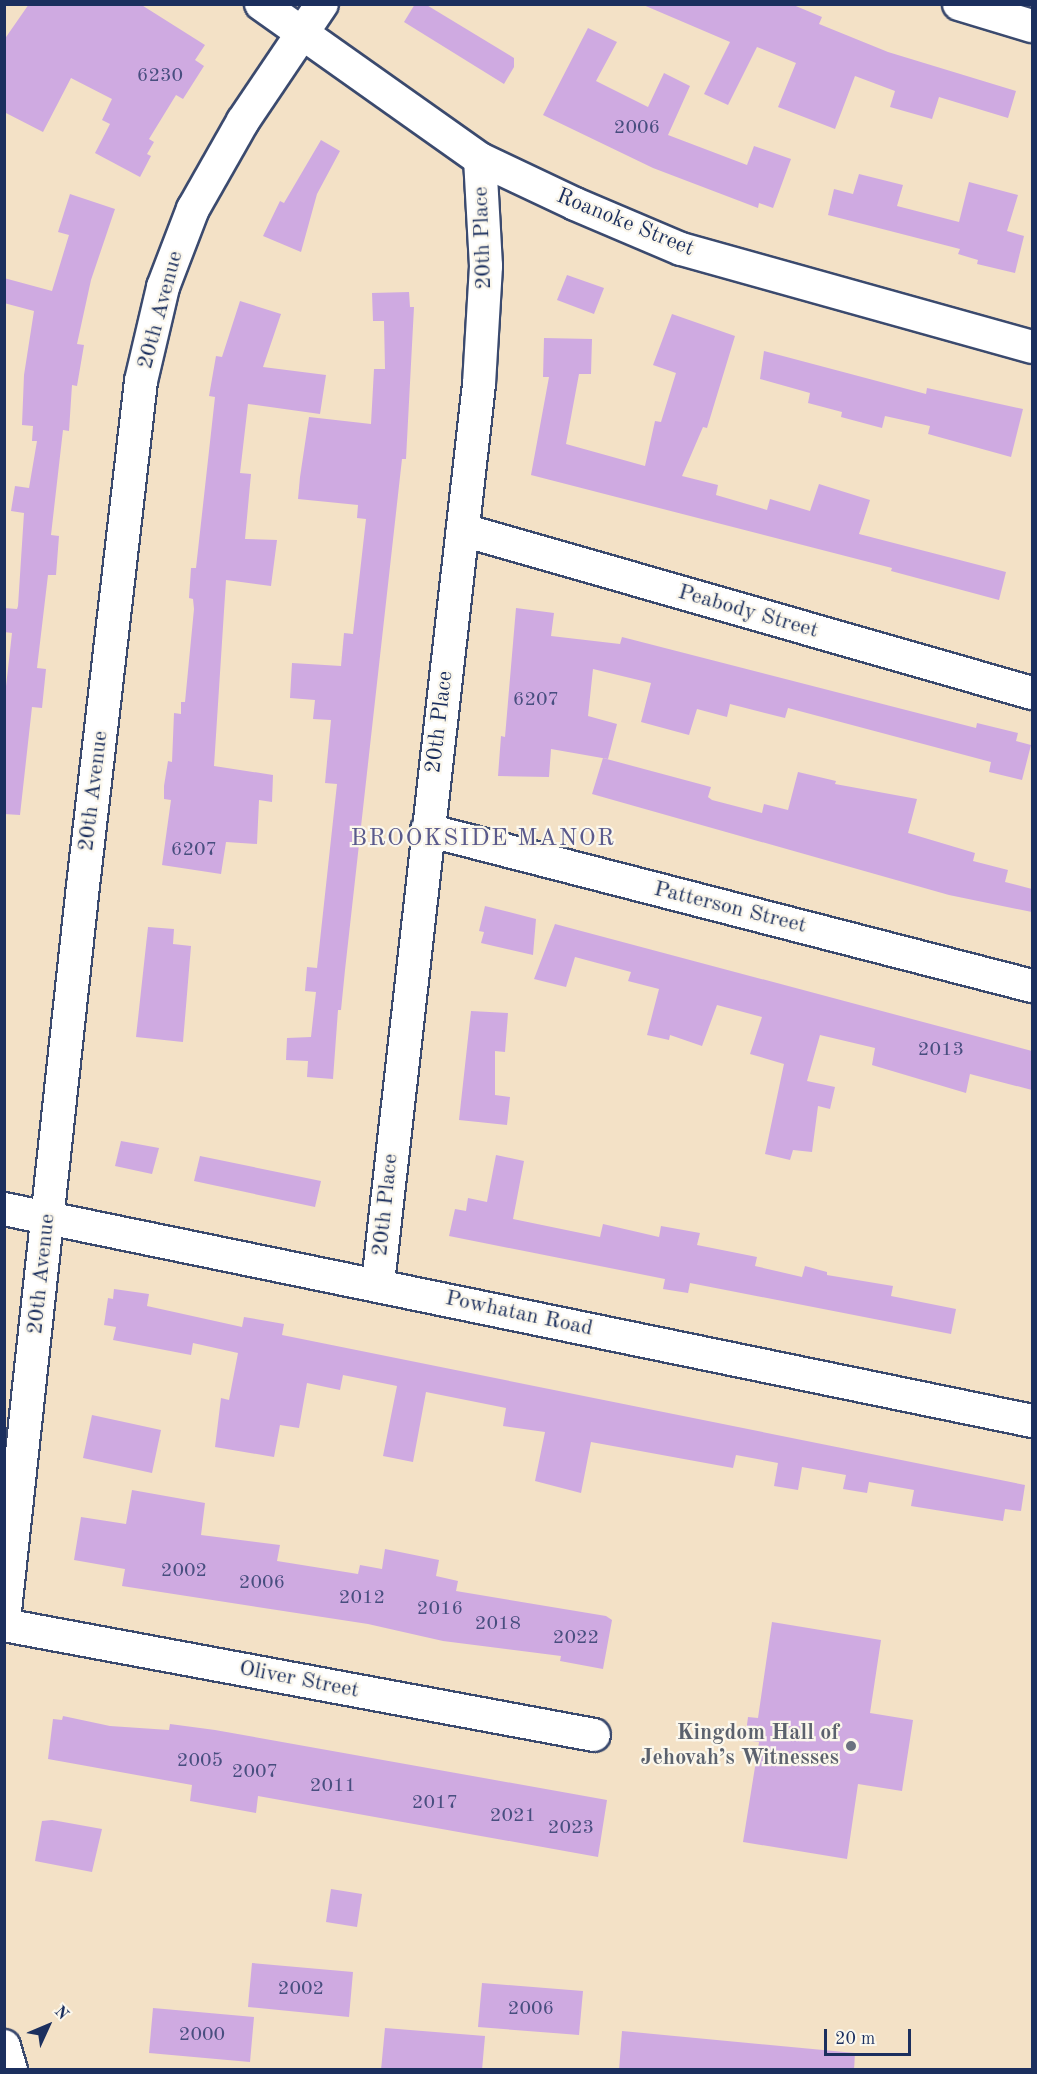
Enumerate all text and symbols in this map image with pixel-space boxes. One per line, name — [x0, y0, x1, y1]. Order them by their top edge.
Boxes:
house number: 6230 — [137, 64, 183, 88]
house number: 2006 — [614, 116, 660, 140]
street label: Roanoke Street — [552, 183, 698, 263]
street label: 20th Place — [468, 186, 498, 290]
street label: 20th Avenue — [133, 248, 189, 372]
street label: Peabody Street — [675, 579, 821, 645]
street label: 20th Place — [421, 669, 459, 775]
house number: 6207 — [513, 688, 559, 712]
street label: 20th Avenue — [74, 729, 114, 853]
district label: BROOKSIDE MANOR — [350, 826, 616, 854]
house number: 6207 — [171, 838, 217, 862]
street label: Patterson Street — [651, 876, 809, 940]
house number: 2013 — [918, 1038, 964, 1062]
street label: 20th Place — [367, 1152, 405, 1258]
street label: 20th Avenue — [23, 1212, 61, 1336]
street label: Powhatan Road — [443, 1286, 595, 1342]
house number: 2002 — [161, 1559, 207, 1583]
house number: 2006 — [239, 1571, 285, 1595]
house number: 2012 — [339, 1586, 385, 1610]
house number: 2016 — [417, 1597, 463, 1621]
house number: 2018 — [475, 1612, 521, 1636]
house number: 2022 — [553, 1626, 599, 1650]
street label: Oliver Street — [237, 1655, 361, 1705]
place label: Kingdom Hall of Jehovah’s Witnesses — [641, 1720, 839, 1772]
marker: Kingdom Hall of Jehovah’s Witnesses — [844, 1739, 858, 1753]
house number: 2005 — [177, 1749, 223, 1773]
house number: 2007 — [232, 1760, 278, 1784]
house number: 2011 — [310, 1774, 356, 1798]
house number: 2017 — [412, 1791, 458, 1815]
house number: 2021 — [490, 1804, 536, 1828]
house number: 2023 — [548, 1816, 594, 1840]
house number: 2002 — [278, 1977, 324, 2001]
north arrow — [18, 1996, 78, 2056]
house number: 2006 — [508, 1997, 554, 2021]
text: N — [51, 2004, 71, 2023]
scale bar — [827, 2017, 914, 2055]
house number: 2000 — [179, 2023, 225, 2047]
text: 20 m — [835, 2030, 875, 2048]

